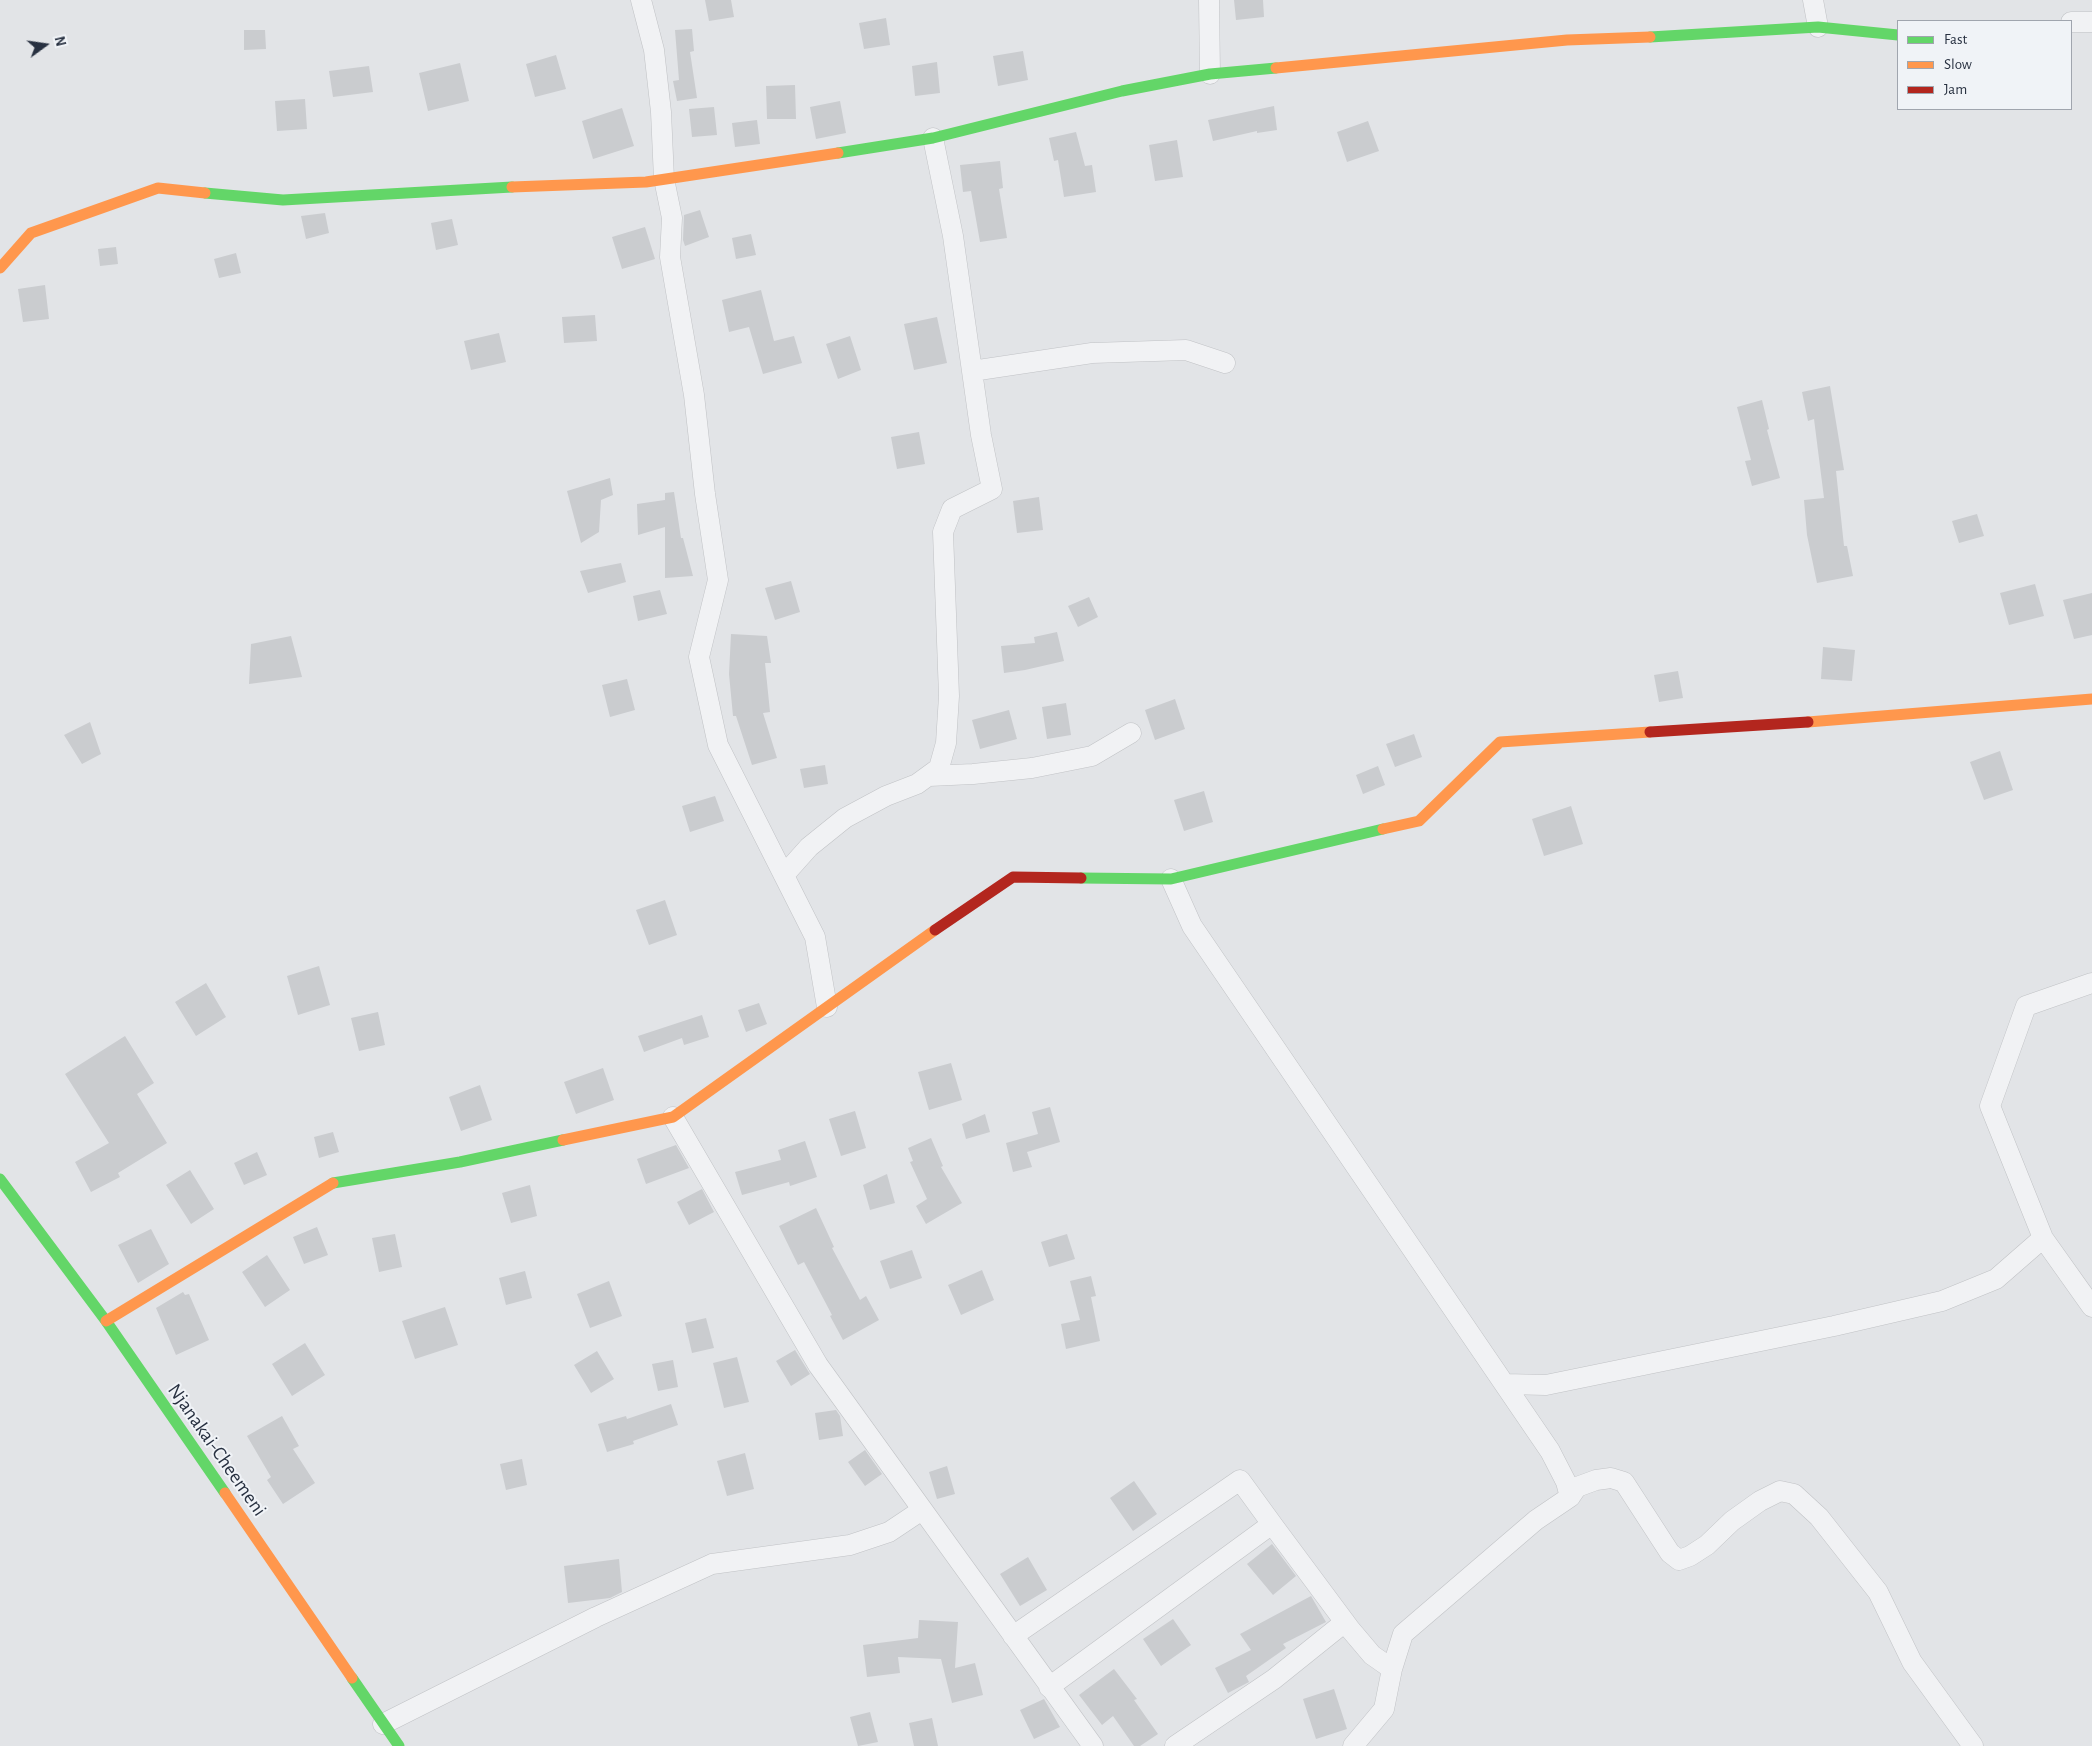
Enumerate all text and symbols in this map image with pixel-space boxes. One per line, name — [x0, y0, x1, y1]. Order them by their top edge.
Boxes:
north arrow — [20, 20, 70, 70]
legend — [1897, 20, 2072, 110]
text: Fast — [1944, 32, 1967, 47]
text: N — [52, 35, 68, 48]
text: Slow — [1944, 57, 1972, 72]
text: Jam — [1944, 82, 1967, 97]
street label: Njanakai-Cheemeni — [162, 1379, 272, 1521]

